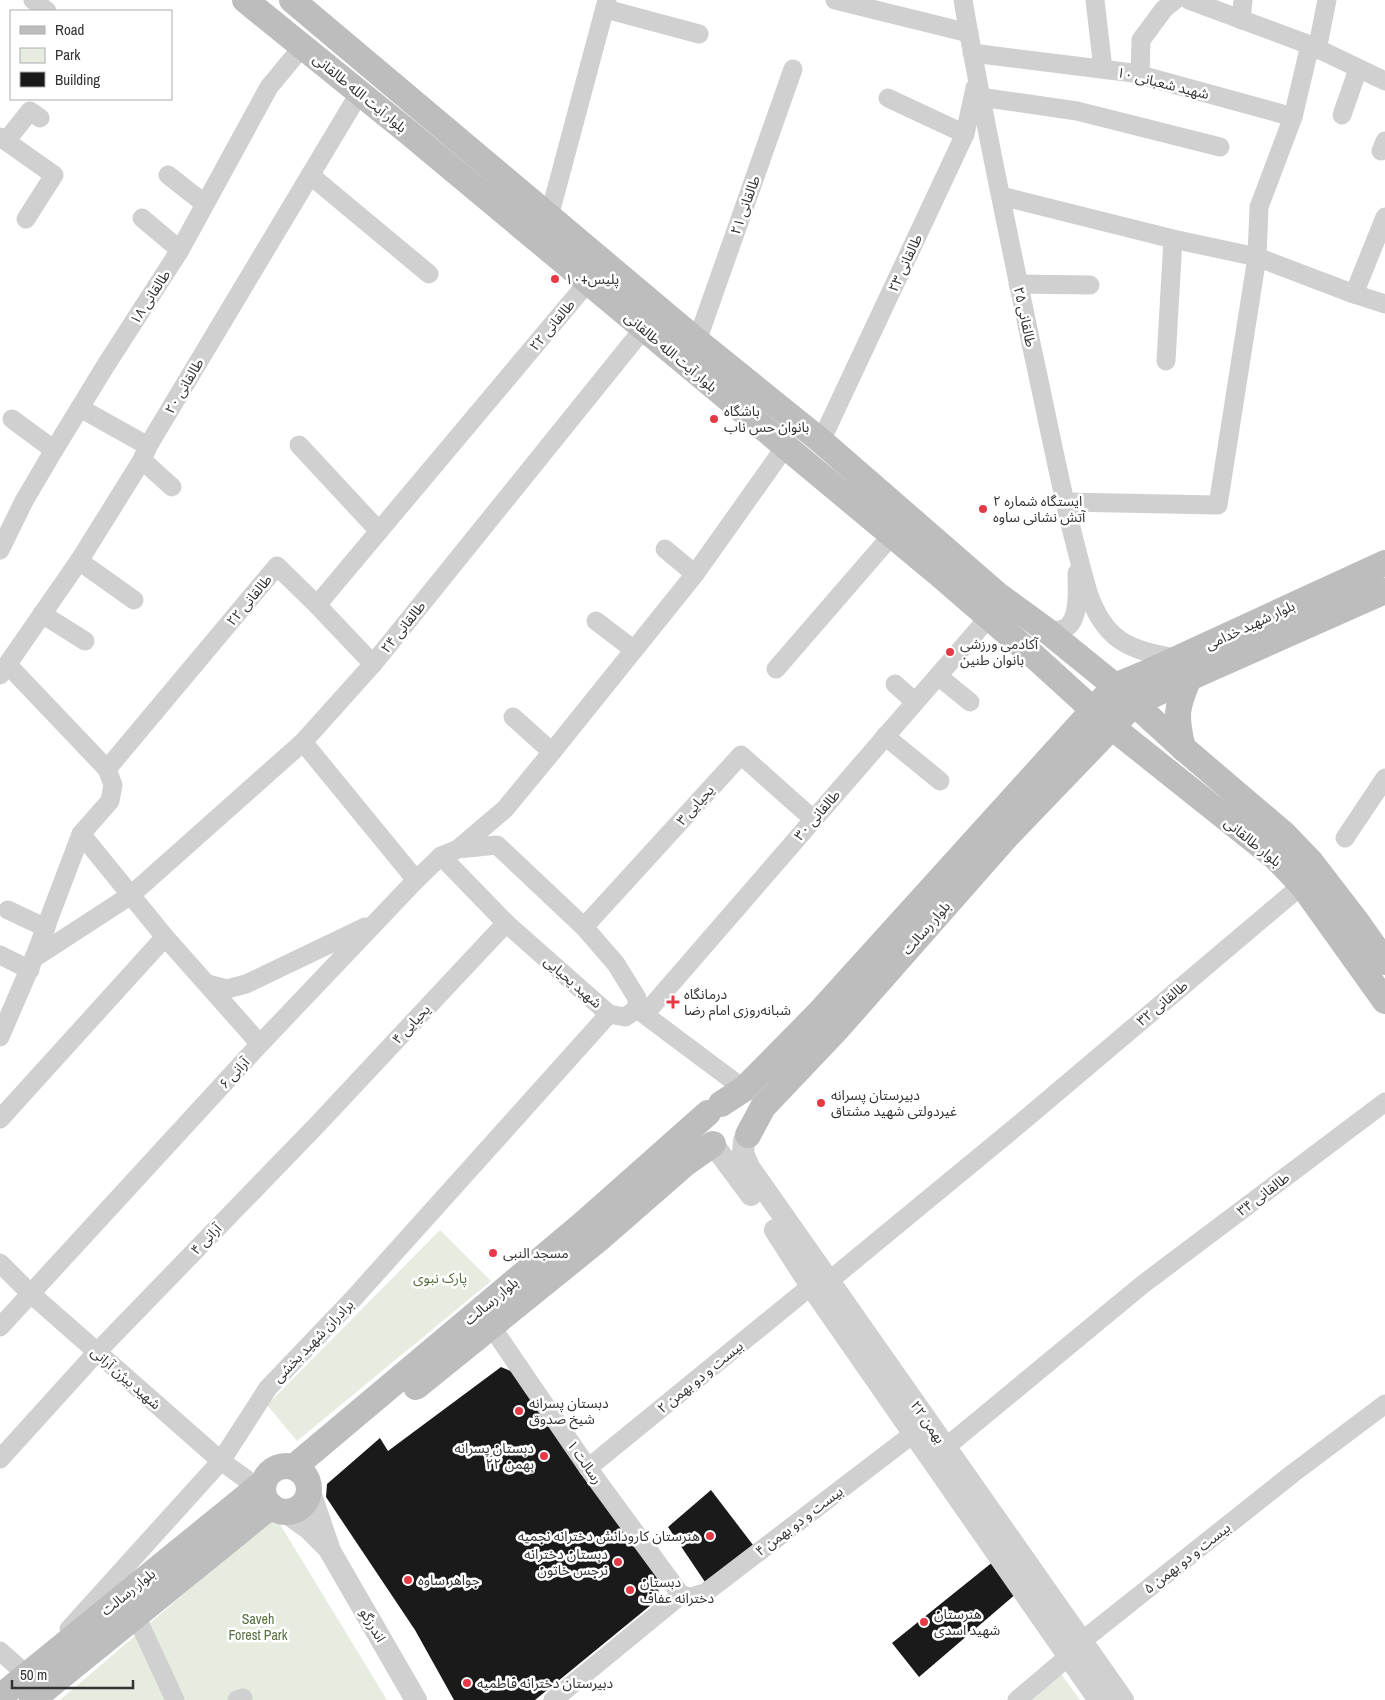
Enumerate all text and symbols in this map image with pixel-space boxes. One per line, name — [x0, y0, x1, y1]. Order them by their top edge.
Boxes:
legend — [10, 10, 172, 100]
text: Road — [55, 19, 84, 40]
text: Park — [55, 44, 81, 65]
street label: بلوار آیت الله طالقانی — [309, 50, 411, 137]
street label: شهید شعبانی ۱۰ — [1115, 63, 1211, 103]
text: Building — [55, 69, 100, 90]
street label: طالقانی ۲۱ — [726, 173, 764, 237]
street label: طالقانی ۲۳ — [884, 231, 926, 295]
street label: طالقانی ۱۸ — [126, 266, 174, 328]
place label: پلیس+۱۰ — [565, 270, 619, 289]
marker: پلیس+۱۰ — [549, 273, 561, 285]
street label: طالقانی ۲۵ — [1010, 285, 1040, 349]
street label: طالقانی ۲۲ — [525, 296, 579, 354]
street label: بلوار آیت الله طالقانی — [621, 308, 721, 396]
street label: طالقانی ۲۰ — [160, 355, 208, 417]
place label: باشگاه بانوان حس ناب — [724, 402, 810, 436]
marker: باشگاه بانوان حس ناب — [708, 413, 720, 425]
place label: ایستگاه شماره ۲ آتش نشانی ساوه — [993, 492, 1086, 526]
marker: ایستگاه شماره ۲ آتش نشانی ساوه — [977, 503, 989, 515]
street label: طالقانی ۲۲ — [222, 571, 276, 629]
street label: بلوار شهید خدامی — [1202, 596, 1298, 654]
street label: طالقانی ۲۴ — [377, 597, 429, 657]
place label: آکادمی ورزشی بانوان طنین — [960, 635, 1039, 669]
marker: آکادمی ورزشی بانوان طنین — [944, 646, 956, 658]
street label: یحیایی ۳ — [672, 781, 718, 829]
street label: طالقانی ۳۰ — [790, 786, 844, 844]
street label: بلوار طالقانی — [1221, 813, 1285, 871]
street label: بلوار رسالت — [898, 897, 954, 958]
street label: شهید یحیایی — [540, 952, 606, 1012]
street label: طالقانی ۳۲ — [1133, 976, 1191, 1030]
place label: درمانگاه شبانه‌روزی امام رضا — [684, 985, 791, 1021]
marker: درمانگاه شبانه‌روزی امام رضا — [666, 995, 680, 1009]
street label: یحیایی ۴ — [388, 1000, 434, 1048]
street label: آرانی ۶ — [215, 1053, 254, 1093]
place label: دبیرستان پسرانه غیردولتی شهید مشتاق — [831, 1086, 957, 1120]
marker: دبیرستان پسرانه غیردولتی شهید مشتاق — [815, 1097, 827, 1109]
street label: طالقانی ۳۴ — [1233, 1168, 1293, 1220]
street label: آرانی ۴ — [187, 1219, 226, 1258]
place label: مسجد النبی — [503, 1244, 569, 1262]
marker: مسجد النبی — [487, 1247, 499, 1259]
park label: پارک نبوی — [413, 1269, 467, 1288]
street label: بلوار رسالت — [460, 1273, 522, 1329]
street label: برادران شهید بخشی — [269, 1295, 357, 1386]
street label: بیست و دو بهمن ۲ — [653, 1337, 747, 1417]
street label: شهید بیژن آرانی — [87, 1343, 165, 1413]
place label: دبستان پسرانه شیخ صدوق — [529, 1394, 609, 1430]
street label: ۲۲ بهمن — [907, 1397, 949, 1447]
marker: دبستان پسرانه شیخ صدوق — [513, 1405, 525, 1417]
street label: رسالت ۱ — [563, 1436, 607, 1488]
place label: دبستان پسرانه ۲۲ بهمن — [454, 1439, 534, 1473]
marker: دبستان پسرانه ۲۲ بهمن — [538, 1450, 550, 1462]
street label: بیست و دو بهمن ۴ — [752, 1482, 847, 1560]
street label: بیست و دو بهمن ۵ — [1140, 1518, 1234, 1598]
place label: هنرستان کارودانش دخترانه نجمیه — [518, 1527, 700, 1545]
marker: هنرستان کارودانش دخترانه نجمیه — [704, 1530, 716, 1542]
place label: دبستان دخترانه نرجس خاتون — [524, 1545, 608, 1579]
marker: دبستان دخترانه نرجس خاتون — [612, 1556, 624, 1568]
street label: بلوار رسالت — [97, 1564, 159, 1619]
place label: جواهر ساوه — [418, 1571, 480, 1589]
place label: دبستان دخترانه عفاف — [640, 1573, 715, 1607]
marker: جواهر ساوه — [402, 1574, 414, 1586]
marker: دبستان دخترانه عفاف — [624, 1584, 636, 1596]
street label: اندرزگو — [356, 1605, 390, 1645]
place label: هنرستان شهید اسدی — [934, 1605, 1000, 1639]
park label: Saveh Forest Park — [229, 1610, 288, 1644]
marker: هنرستان شهید اسدی — [918, 1616, 930, 1628]
scale bar — [12, 1658, 134, 1690]
text: 50 m — [20, 1664, 47, 1685]
place label: دبیرستان دخترانه فاطمیه — [477, 1674, 614, 1692]
marker: دبیرستان دخترانه فاطمیه — [461, 1677, 473, 1689]

